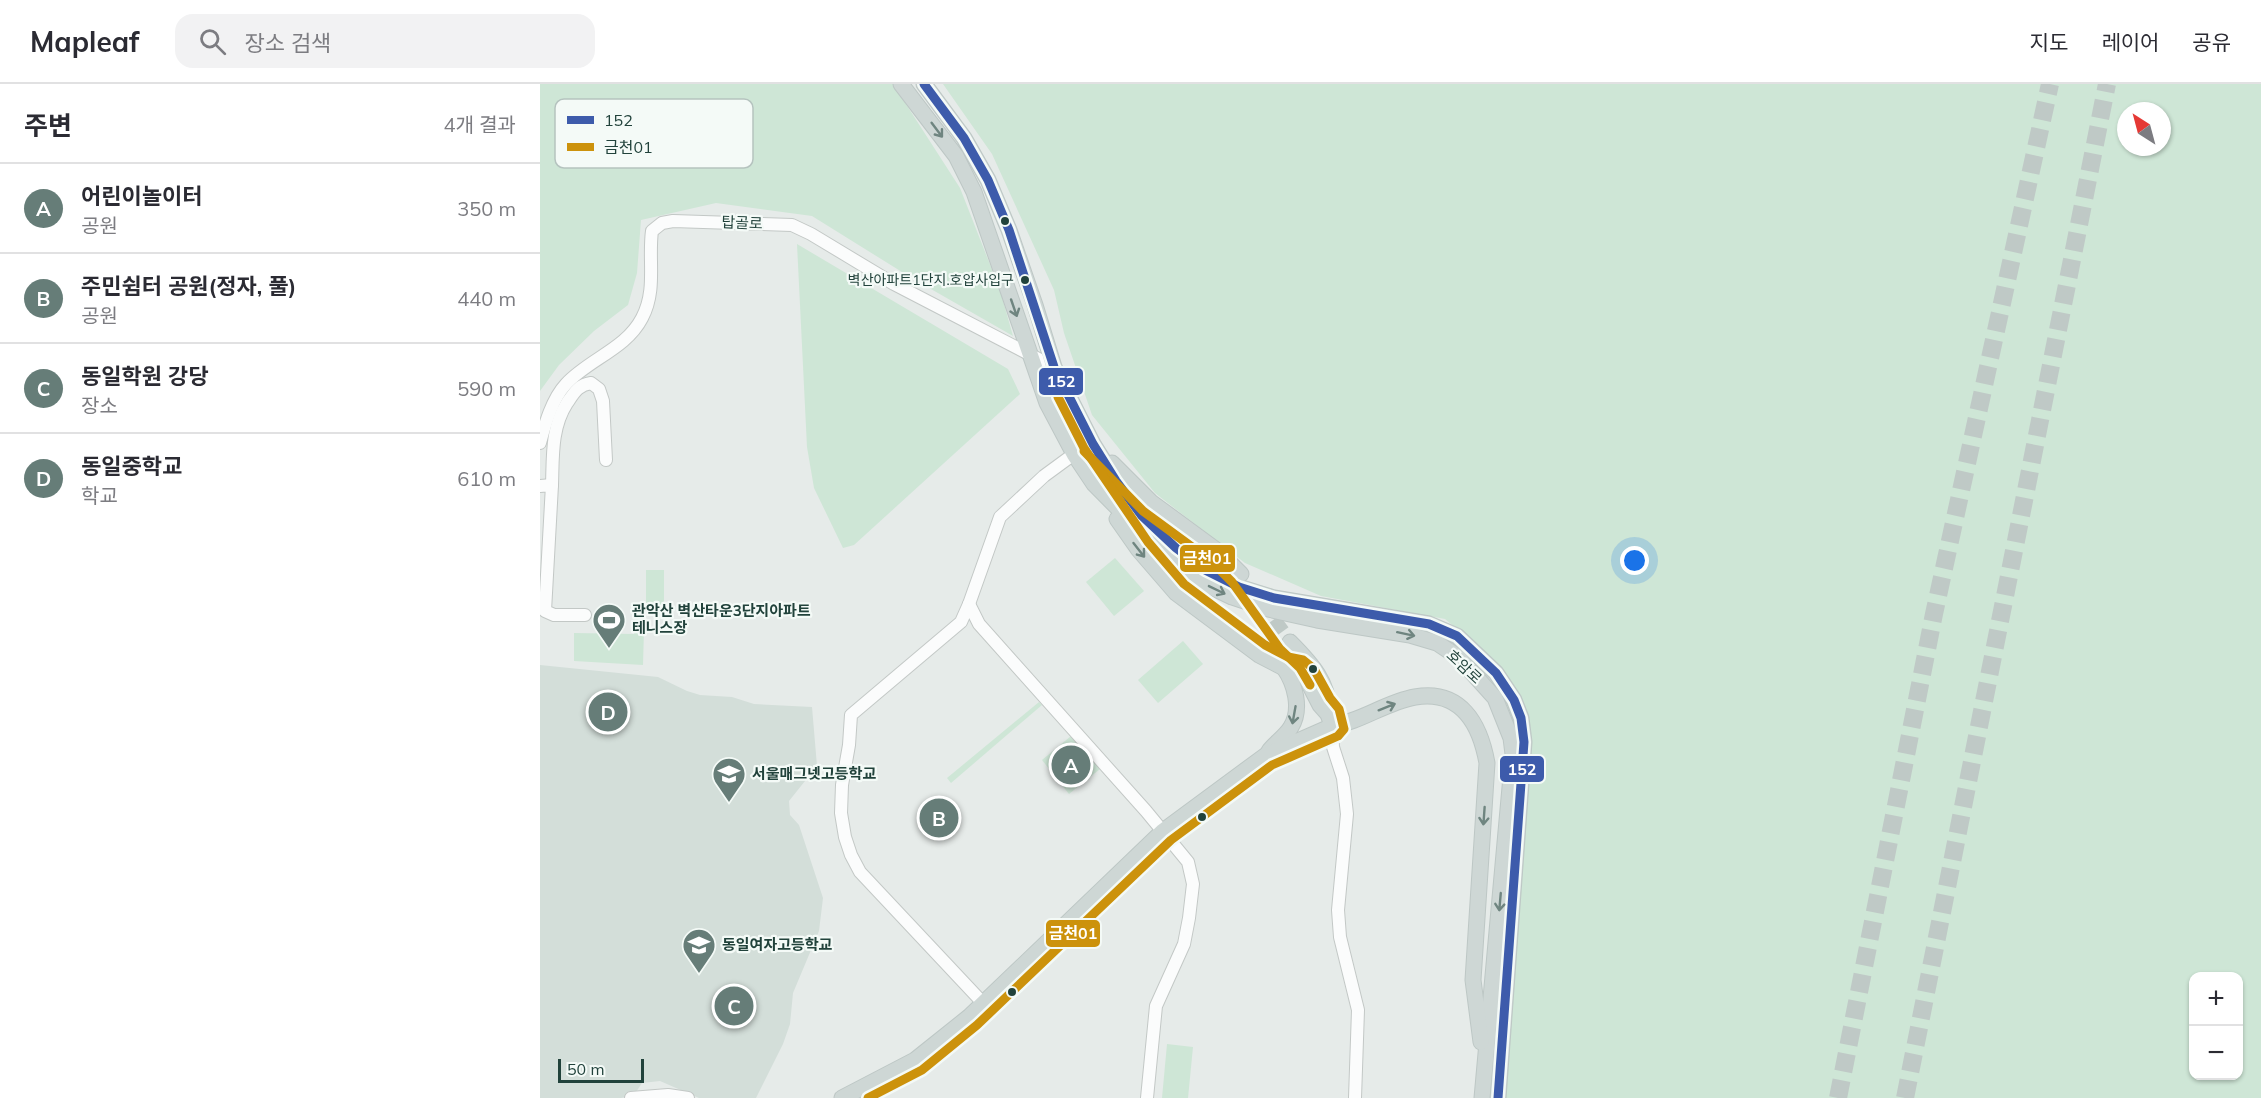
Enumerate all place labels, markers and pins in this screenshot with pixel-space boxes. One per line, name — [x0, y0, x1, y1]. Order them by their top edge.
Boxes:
unlabelled marker — [999, 215, 1011, 227]
place label: 벽산아파트1단지.호압사입구 — [848, 271, 1014, 289]
marker: 벽산아파트1단지.호압사입구 — [1019, 274, 1031, 286]
place label: 관악산 벽산타운3단지아파트 테니스장 — [632, 601, 811, 637]
sports icon: 관악산 벽산타운3단지아파트 테니스장 — [591, 602, 627, 649]
unlabelled marker — [1307, 663, 1319, 675]
pin: D — [588, 690, 628, 734]
pin: A — [1052, 742, 1090, 788]
school or university icon: 서울매그넷고등학교 — [711, 756, 747, 803]
place label: 서울매그넷고등학교 — [752, 764, 876, 783]
pin: B — [920, 796, 958, 840]
unlabelled marker — [1196, 811, 1208, 823]
school or university icon: 동일여자고등학교 — [681, 927, 717, 974]
place label: 동일여자고등학교 — [722, 935, 833, 954]
pin: C — [714, 984, 754, 1028]
unlabelled marker — [1006, 986, 1018, 998]

